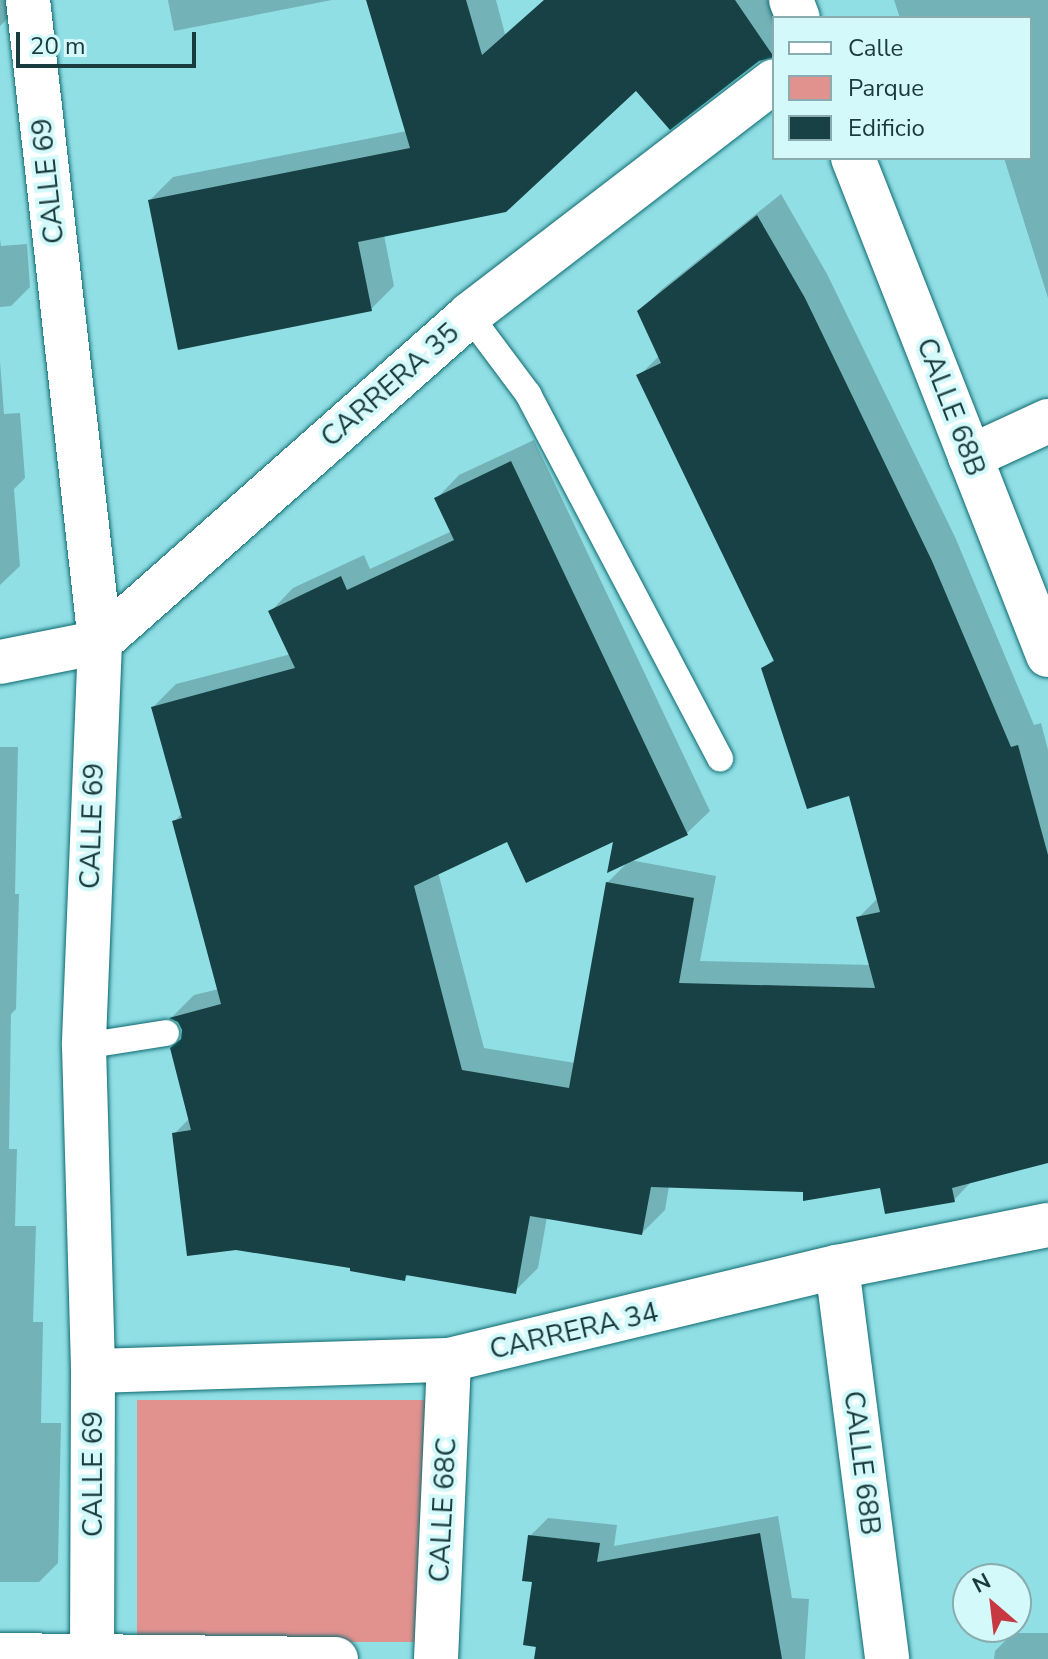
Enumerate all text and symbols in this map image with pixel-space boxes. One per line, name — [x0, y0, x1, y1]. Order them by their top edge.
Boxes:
scale bar — [20, 16, 200, 66]
legend — [772, 16, 1032, 160]
text: 20 m — [30, 30, 86, 62]
text: Calle — [848, 32, 903, 64]
text: Parque — [848, 72, 924, 104]
text: Edificio — [848, 112, 925, 144]
street label: CALLE 69 — [25, 116, 71, 246]
street label: CARRERA 35 — [314, 316, 466, 454]
street label: CALLE 68B — [909, 333, 993, 481]
street label: CALLE 69 — [73, 762, 111, 890]
street label: CARRERA 34 — [486, 1295, 662, 1367]
street label: CALLE 68B — [836, 1389, 888, 1537]
street label: CALLE 69 — [76, 1411, 110, 1537]
street label: CALLE 68C — [422, 1437, 464, 1583]
north arrow — [952, 1563, 1032, 1643]
text: N — [967, 1566, 996, 1601]

